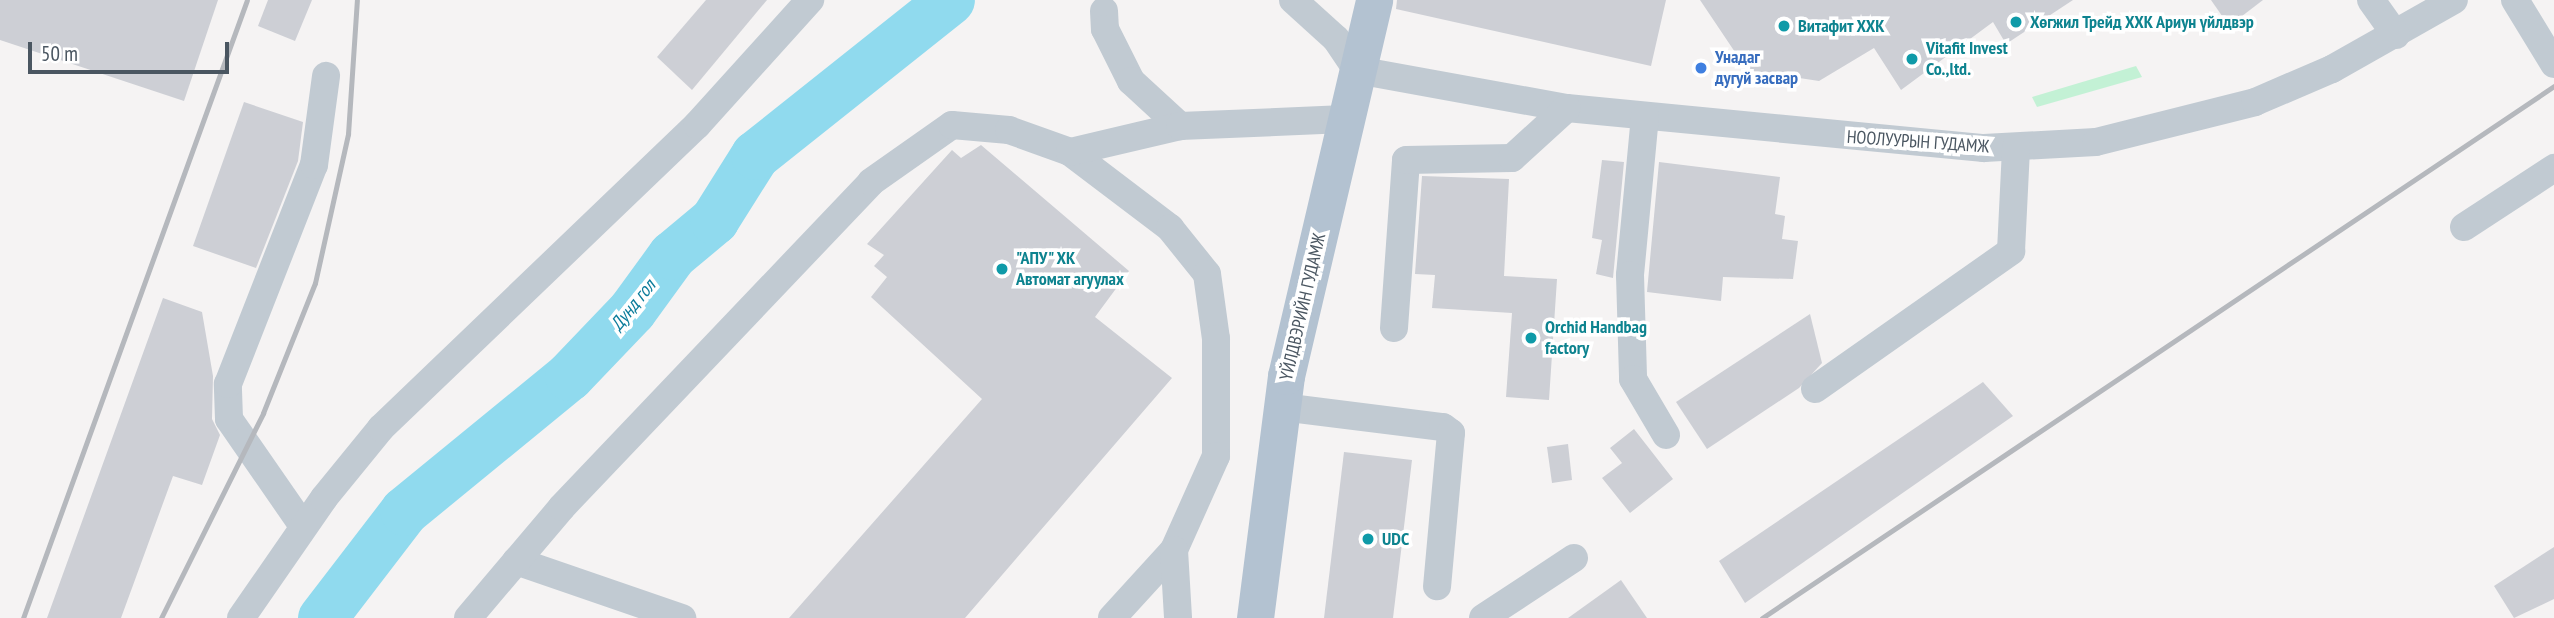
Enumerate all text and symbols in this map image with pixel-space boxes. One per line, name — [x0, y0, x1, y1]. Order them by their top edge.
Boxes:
place label: Хөгжил Трейд ХХК Ариун үйлдвэр — [2030, 11, 2256, 33]
marker: Хөгжил Трейд ХХК Ариун үйлдвэр — [2008, 14, 2024, 30]
place label: Витафит ХХК — [1798, 15, 1885, 37]
marker: Витафит ХХК — [1776, 18, 1792, 34]
scale bar — [32, 28, 233, 72]
place label: Vitafit Invest Co.,ltd. — [1926, 38, 2008, 80]
text: 50 m — [41, 40, 78, 67]
place label: Унадаг дугуй засвар — [1715, 47, 1798, 90]
marker: Vitafit Invest Co.,ltd. — [1904, 51, 1920, 67]
marker: Унадаг дугуй засвар — [1693, 60, 1709, 76]
street label: НООЛУУРЫН ГУДАМЖ — [1846, 126, 1990, 158]
street label: YЙЛДВЭРИЙН ГУДАМЖ — [1276, 231, 1330, 383]
place label: "АПУ" ХК Автомат агуулах — [1016, 248, 1124, 290]
marker: "АПУ" ХК Автомат агуулах — [994, 261, 1010, 277]
water label: Дунд гол — [606, 275, 660, 335]
place label: Orchid Handbag factory — [1545, 317, 1647, 360]
marker: Orchid Handbag factory — [1523, 330, 1539, 346]
place label: UDC — [1382, 528, 1409, 550]
marker: UDC — [1360, 531, 1376, 547]

